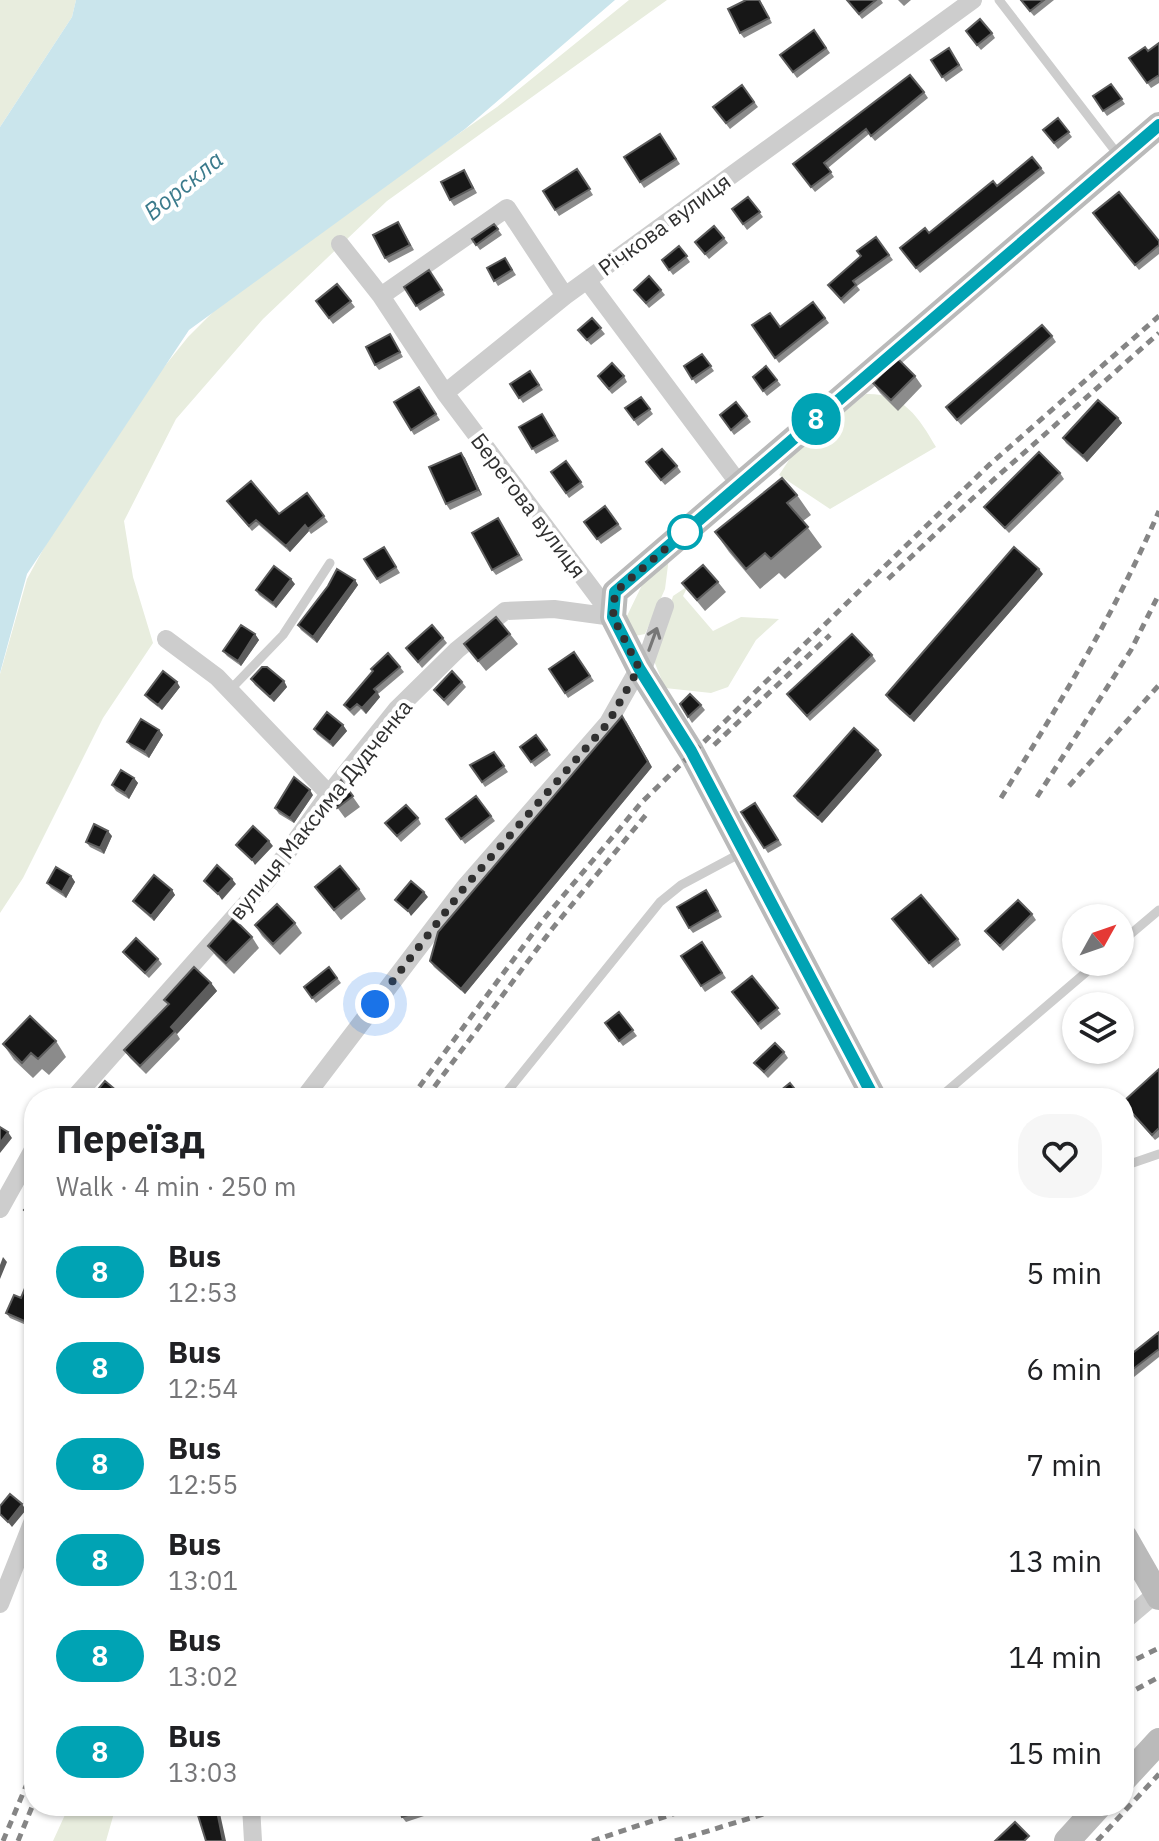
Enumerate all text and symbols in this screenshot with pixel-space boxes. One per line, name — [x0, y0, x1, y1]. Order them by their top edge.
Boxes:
water label: Ворскла — [137, 143, 229, 227]
street label: Річкова вулиця — [592, 166, 736, 282]
line badge: 8 — [790, 393, 842, 445]
text: 8 — [808, 400, 824, 437]
street label: Берегова вулиця — [465, 427, 593, 583]
unlabelled marker — [668, 515, 702, 549]
one-way arrow — [647, 627, 662, 652]
street label: вулиця Максима Дудченка — [222, 693, 418, 925]
north arrow — [1062, 904, 1134, 976]
map controls — [1062, 904, 1134, 1064]
your location — [355, 984, 395, 1024]
button: layers — [1062, 992, 1134, 1064]
text: Переїзд — [56, 1114, 205, 1163]
button: heart — [1018, 1114, 1102, 1198]
text: Walk · 4 min · 250 m — [56, 1169, 296, 1203]
text: Bus — [168, 1236, 221, 1275]
text: 8 — [92, 1253, 108, 1290]
text: 5 min — [1026, 1253, 1102, 1292]
text: 12:53 — [168, 1275, 238, 1309]
text: Bus — [168, 1332, 221, 1371]
text: 8 — [92, 1349, 108, 1386]
text: 6 min — [1026, 1349, 1102, 1388]
text: 12:54 — [168, 1371, 238, 1405]
text: Bus — [168, 1428, 221, 1467]
text: 8 — [92, 1445, 108, 1482]
text: 7 min — [1026, 1445, 1102, 1484]
text: 12:55 — [168, 1467, 238, 1501]
text: Bus — [168, 1524, 221, 1563]
text: 8 — [92, 1541, 108, 1578]
text: 13 min — [1008, 1541, 1102, 1580]
text: 13:01 — [168, 1563, 238, 1597]
text: Bus — [168, 1620, 221, 1659]
text: 8 — [92, 1637, 108, 1674]
text: 14 min — [1008, 1637, 1102, 1676]
text: 13:02 — [168, 1659, 238, 1693]
text: Bus — [168, 1716, 221, 1755]
text: 8 — [92, 1733, 108, 1770]
text: 15 min — [1008, 1733, 1102, 1772]
text: 13:03 — [168, 1755, 238, 1789]

